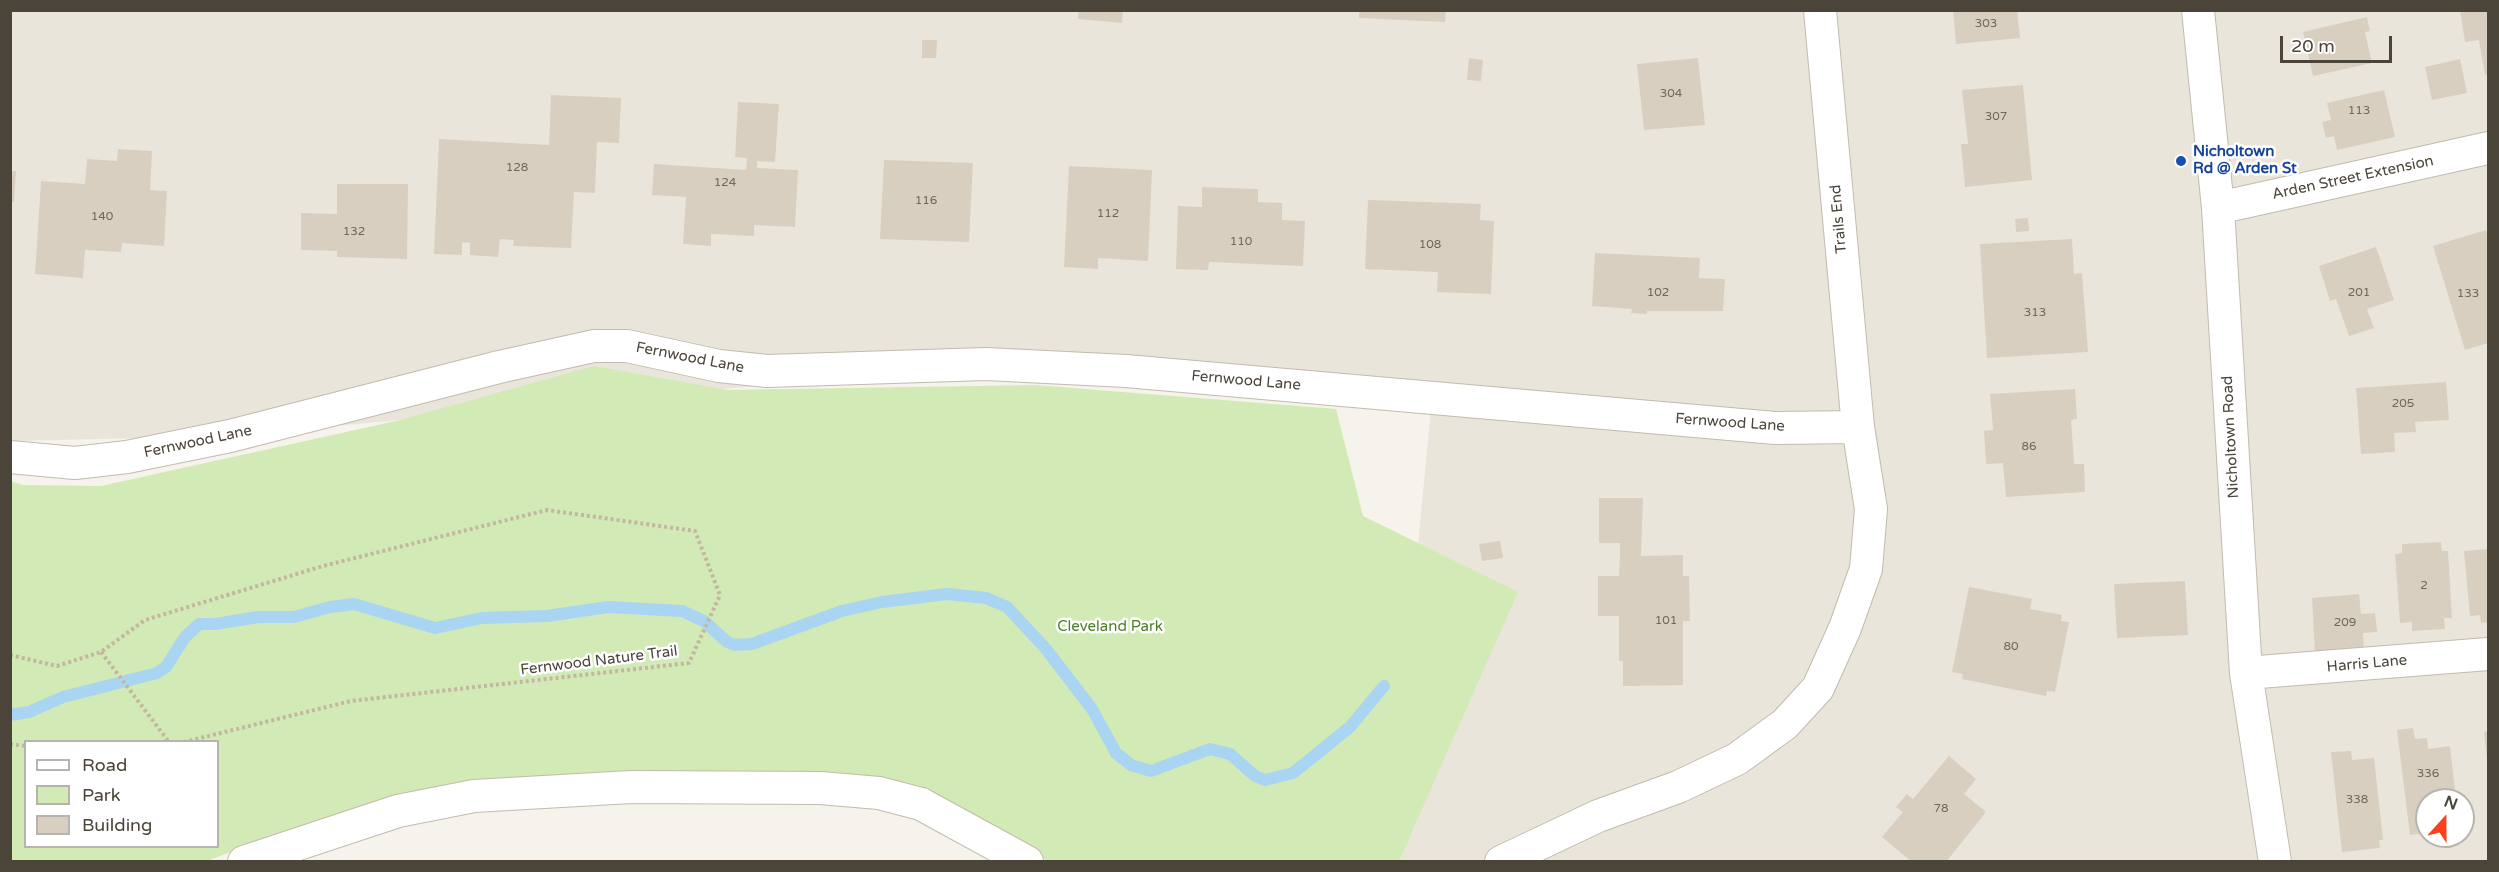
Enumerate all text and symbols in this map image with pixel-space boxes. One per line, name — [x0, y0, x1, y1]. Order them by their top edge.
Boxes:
house number: 303 — [1975, 17, 1997, 31]
scale bar — [2283, 24, 2396, 62]
text: 20 m — [2291, 35, 2335, 57]
house number: 304 — [1660, 87, 1682, 101]
house number: 113 — [2348, 104, 2370, 118]
house number: 307 — [1985, 110, 2007, 124]
place label: Nicholtown Rd @ Arden St — [2193, 143, 2297, 178]
street label: Arden Street Extension — [2271, 152, 2435, 204]
marker: Nicholtown Rd @ Arden St — [2174, 154, 2188, 168]
house number: 128 — [506, 161, 528, 175]
house number: 124 — [714, 176, 736, 190]
street label: Trails End — [1827, 184, 1851, 254]
house number: 116 — [915, 194, 937, 208]
house number: 112 — [1097, 207, 1119, 221]
house number: 140 — [91, 210, 113, 224]
house number: 132 — [343, 225, 365, 239]
house number: 110 — [1230, 235, 1252, 249]
house number: 108 — [1419, 238, 1441, 252]
house number: 102 — [1647, 286, 1669, 300]
house number: 201 — [2348, 286, 2370, 300]
house number: 133 — [2457, 287, 2479, 301]
house number: 313 — [2024, 306, 2046, 320]
street label: Fernwood Lane — [634, 339, 746, 377]
street label: Fernwood Lane — [1191, 367, 1301, 395]
street label: Nicholtown Road — [2219, 375, 2243, 499]
house number: 205 — [2392, 397, 2414, 411]
street label: Fernwood Lane — [1675, 410, 1785, 436]
street label: Fernwood Lane — [142, 422, 254, 462]
house number: 86 — [2021, 440, 2037, 454]
house number: 2 — [2420, 579, 2428, 593]
house number: 101 — [1655, 614, 1677, 628]
house number: 209 — [2334, 616, 2356, 630]
park label: Cleveland Park — [1057, 618, 1163, 636]
house number: 80 — [2003, 640, 2019, 654]
street label: Fernwood Nature Trail — [519, 642, 679, 680]
street label: Harris Lane — [2326, 652, 2408, 676]
legend — [24, 740, 219, 848]
text: Road — [82, 754, 127, 776]
house number: 336 — [2417, 767, 2439, 781]
text: Park — [82, 784, 120, 806]
north arrow — [2415, 788, 2475, 848]
text: N — [2441, 791, 2460, 815]
house number: 338 — [2346, 793, 2368, 807]
house number: 78 — [1933, 802, 1949, 816]
text: Building — [82, 814, 152, 836]

